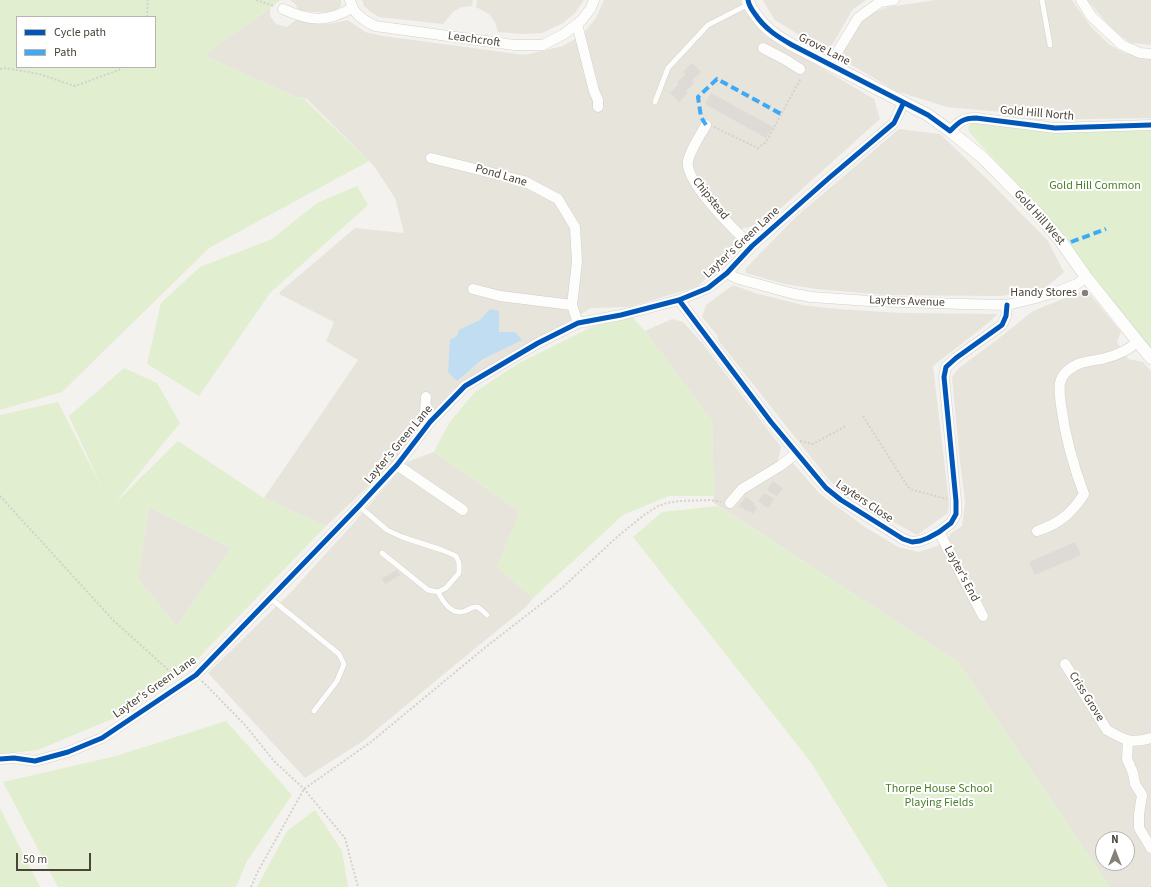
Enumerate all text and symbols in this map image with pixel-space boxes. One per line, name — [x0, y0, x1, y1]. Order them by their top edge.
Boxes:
legend — [16, 16, 156, 68]
text: Cycle path — [54, 24, 106, 41]
street label: Leachcroft — [447, 29, 501, 51]
street label: Grove Lane — [796, 31, 852, 69]
text: Path — [54, 44, 77, 61]
street label: Gold Hill North — [999, 104, 1075, 124]
street label: Pond Lane — [474, 162, 528, 190]
street label: Chipstead — [689, 175, 731, 223]
park label: Gold Hill Common — [1049, 179, 1141, 193]
street label: Gold Hill West — [1010, 187, 1068, 249]
street label: Layter's Green Lane — [701, 204, 783, 282]
place label: Handy Stores — [1010, 286, 1077, 300]
marker: Handy Stores — [1080, 288, 1090, 298]
street label: Layters Avenue — [869, 293, 945, 311]
street label: Layter's Green Lane — [362, 403, 436, 487]
street label: Layters Close — [833, 478, 895, 526]
street label: Layter's End — [940, 544, 982, 604]
street label: Layter's Green Lane — [111, 654, 199, 722]
street label: Criss Grove — [1065, 670, 1107, 724]
park label: Thorpe House School Playing Fields — [885, 782, 993, 810]
north arrow — [1095, 831, 1135, 871]
text: N — [1111, 832, 1119, 847]
scale bar — [18, 845, 93, 871]
text: 50 m — [23, 851, 47, 868]

